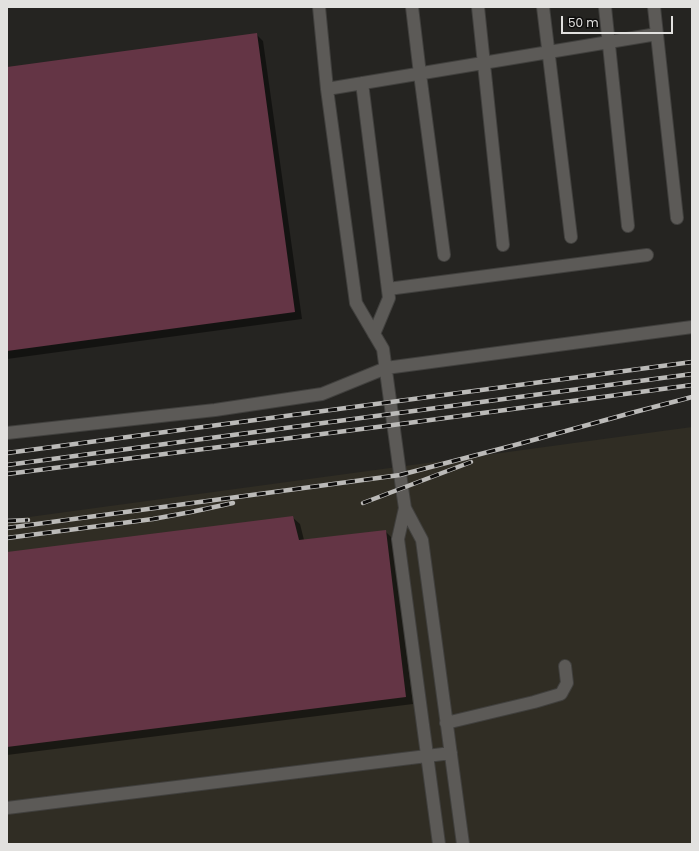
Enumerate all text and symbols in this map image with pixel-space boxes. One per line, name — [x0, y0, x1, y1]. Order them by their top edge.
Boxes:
scale bar — [563, 8, 675, 34]
text: 50 m — [568, 14, 599, 31]

